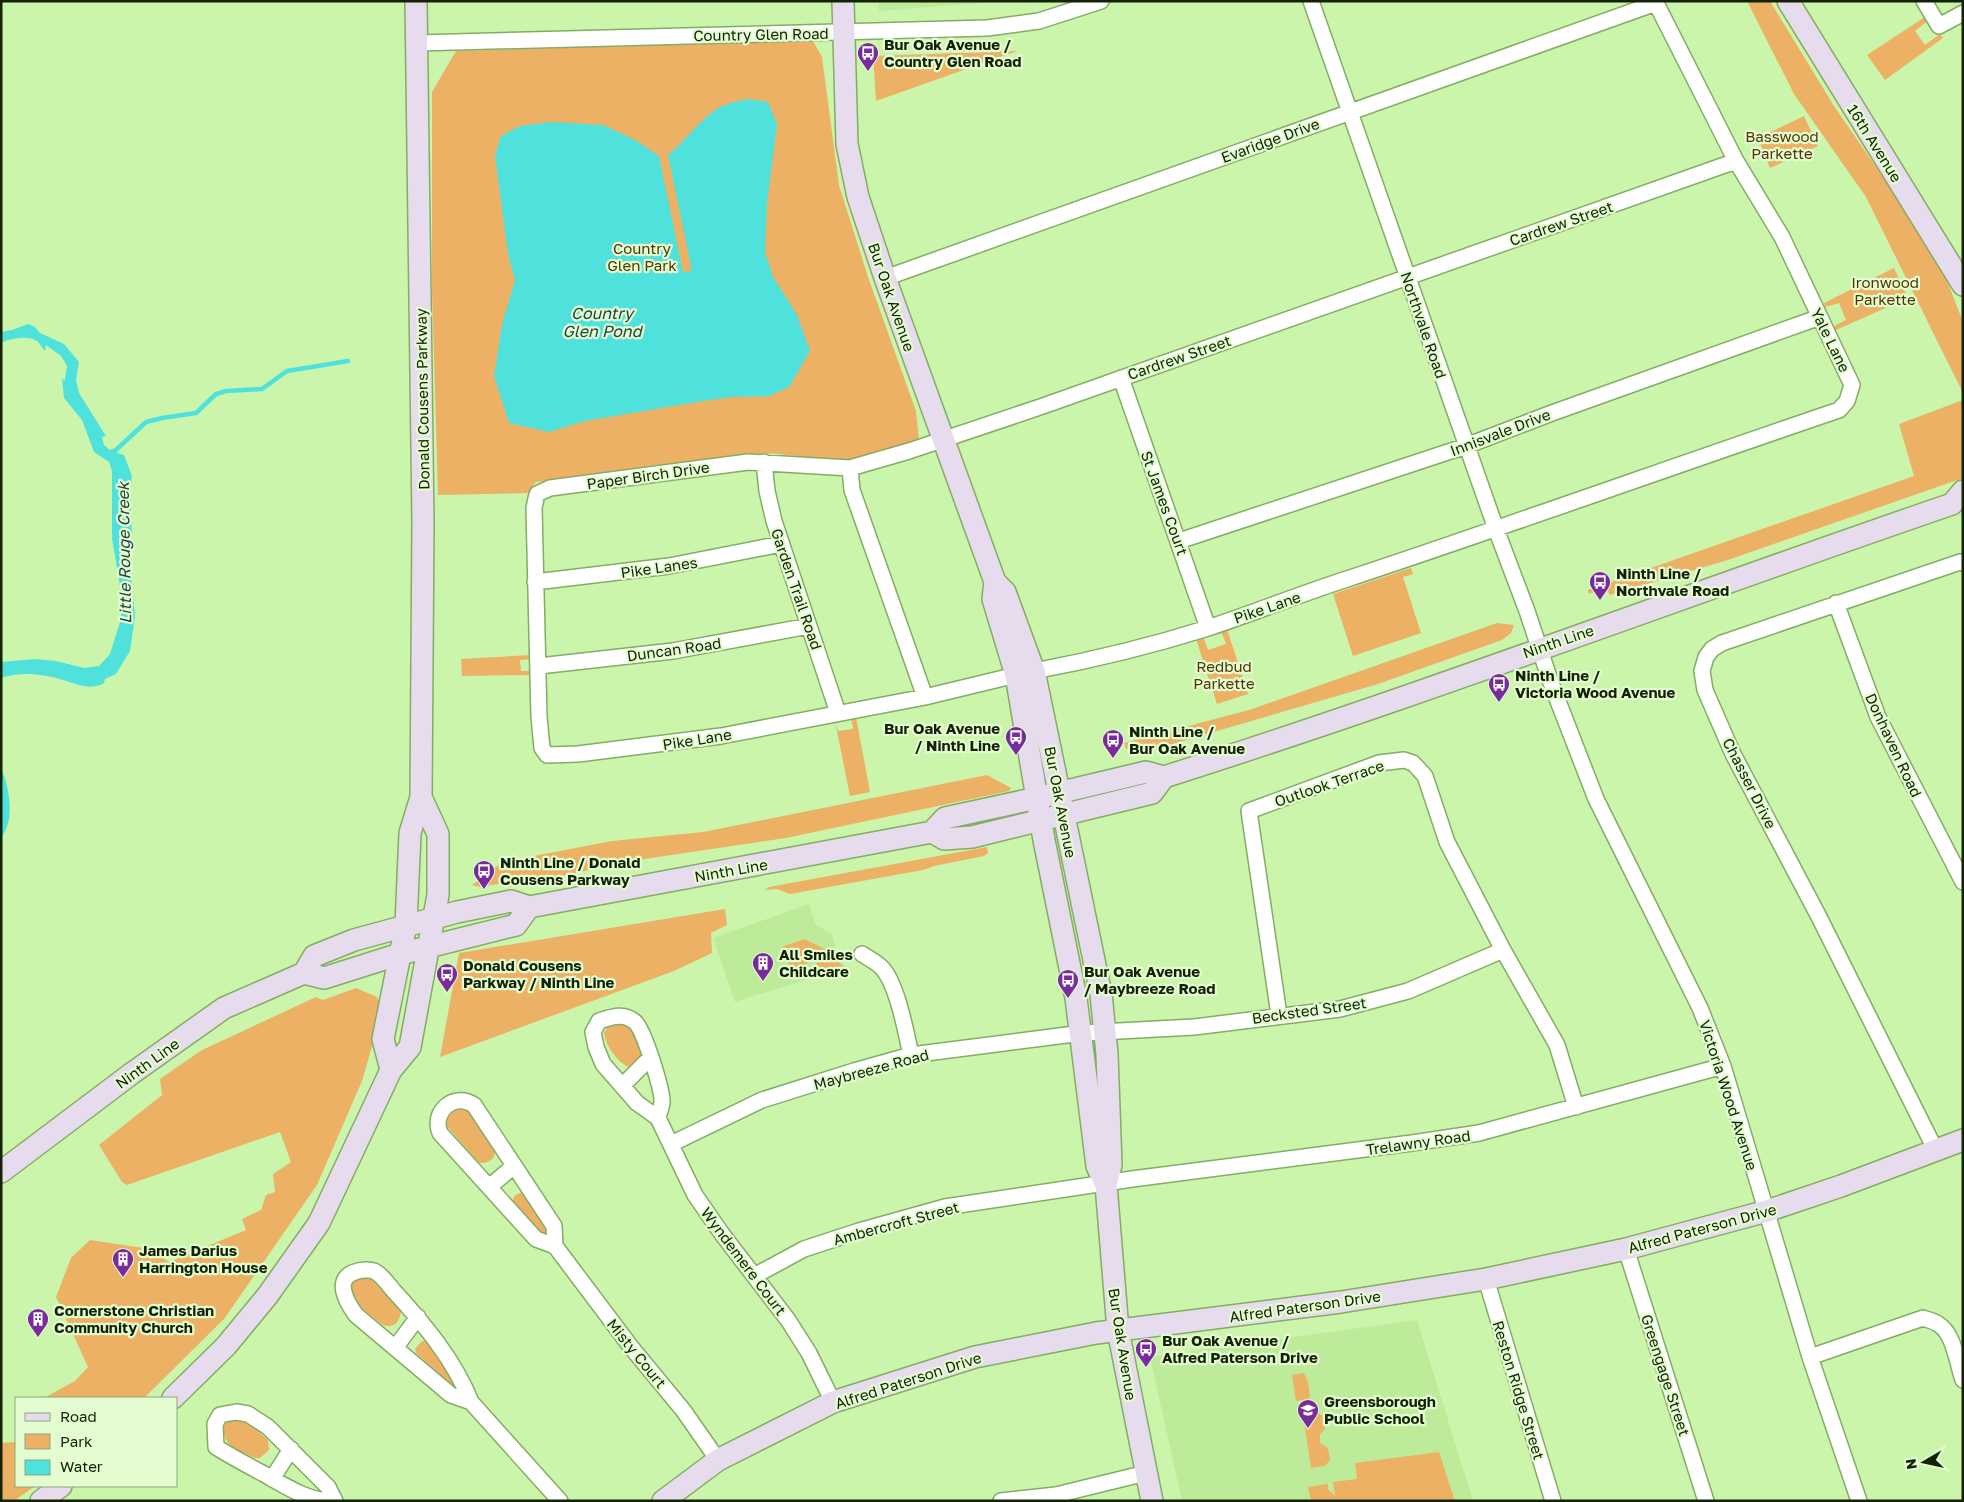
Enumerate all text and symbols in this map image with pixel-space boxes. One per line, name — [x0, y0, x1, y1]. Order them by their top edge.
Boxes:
street label: Country Glen Road — [693, 24, 829, 44]
place label: Bur Oak Avenue / Country Glen Road — [884, 35, 1021, 70]
bus stop icon: Bur Oak Avenue / Country Glen Road — [856, 41, 880, 72]
street label: 16th Avenue — [1844, 101, 1906, 185]
street label: Evaridge Drive — [1218, 114, 1322, 166]
park label: Basswood Parkette — [1745, 127, 1819, 162]
street label: Cardrew Street — [1507, 197, 1615, 249]
park label: Country Glen Park — [607, 239, 677, 274]
street label: Bur Oak Avenue — [865, 240, 919, 354]
street label: Northvale Road — [1397, 269, 1451, 381]
park label: Ironwood Parkette — [1851, 273, 1919, 308]
water label: Country Glen Pond — [563, 303, 644, 341]
street label: Yale Lane — [1808, 305, 1854, 375]
street label: Donald Cousens Parkway — [411, 307, 433, 490]
street label: Cardrew Street — [1125, 331, 1233, 383]
street label: Innisvale Drive — [1447, 405, 1553, 459]
street label: St James Court — [1138, 448, 1192, 558]
street label: Paper Birch Drive — [585, 457, 711, 493]
water label: Little Rouge Creek — [113, 480, 135, 624]
street label: Garden Trail Road — [768, 526, 826, 652]
street label: Pike Lanes — [619, 553, 699, 581]
place label: Ninth Line / Northvale Road — [1616, 564, 1729, 599]
bus stop icon: Ninth Line / Northvale Road — [1588, 570, 1612, 601]
street label: Pike Lane — [1231, 587, 1303, 627]
street label: Ninth Line — [1520, 620, 1596, 662]
street label: Duncan Road — [626, 633, 722, 665]
park label: Redbud Parkette — [1193, 657, 1255, 692]
place label: Ninth Line / Victoria Wood Avenue — [1515, 666, 1675, 701]
bus stop icon: Ninth Line / Victoria Wood Avenue — [1487, 672, 1511, 703]
street label: Donhaven Road — [1862, 690, 1926, 800]
place label: Bur Oak Avenue / Ninth Line — [884, 719, 1000, 754]
place label: Ninth Line / Bur Oak Avenue — [1129, 722, 1245, 757]
street label: Pike Lane — [661, 725, 733, 753]
bus stop icon: Bur Oak Avenue / Ninth Line — [1004, 725, 1028, 756]
bus stop icon: Ninth Line / Bur Oak Avenue — [1101, 728, 1125, 759]
street label: Chasser Drive — [1719, 735, 1781, 832]
street label: Bur Oak Avenue — [1041, 745, 1081, 860]
street label: Outlook Terrace — [1272, 756, 1386, 810]
place label: Ninth Line / Donald Cousens Parkway — [500, 853, 640, 888]
street label: Ninth Line — [693, 855, 769, 885]
bus stop icon: Ninth Line / Donald Cousens Parkway — [472, 859, 496, 890]
place label: All Smiles Childcare — [779, 945, 853, 980]
building icon: All Smiles Childcare — [751, 951, 775, 982]
place label: Donald Cousens Parkway / Ninth Line — [463, 956, 615, 991]
bus stop icon: Donald Cousens Parkway / Ninth Line — [435, 962, 459, 993]
place label: Bur Oak Avenue / Maybreeze Road — [1084, 962, 1216, 997]
bus stop icon: Bur Oak Avenue / Maybreeze Road — [1056, 968, 1080, 999]
street label: Becksted Street — [1251, 993, 1367, 1027]
street label: Victoria Wood Avenue — [1696, 1018, 1762, 1173]
street label: Ninth Line — [112, 1034, 182, 1092]
street label: Maybreeze Road — [811, 1045, 931, 1093]
street label: Trelawny Road — [1365, 1126, 1471, 1158]
street label: Ambercroft Street — [831, 1198, 961, 1248]
street label: Alfred Paterson Drive — [1626, 1199, 1778, 1256]
street label: Wyndemere Court — [698, 1203, 790, 1319]
place label: James Darius Harrington House — [139, 1241, 268, 1276]
building icon: James Darius Harrington House — [111, 1247, 135, 1278]
street label: Alfred Paterson Drive — [1228, 1286, 1382, 1326]
street label: Bur Oak Avenue — [1105, 1287, 1141, 1402]
place label: Cornerstone Christian Community Church — [54, 1301, 214, 1336]
building icon: Cornerstone Christian Community Church — [26, 1307, 50, 1338]
street label: Greengage Street — [1638, 1312, 1694, 1438]
street label: Misty Court — [604, 1315, 670, 1391]
street label: Reston Ridge Street — [1489, 1318, 1549, 1462]
place label: Bur Oak Avenue / Alfred Paterson Drive — [1162, 1331, 1318, 1366]
bus stop icon: Bur Oak Avenue / Alfred Paterson Drive — [1134, 1337, 1158, 1368]
street label: Alfred Paterson Drive — [833, 1348, 984, 1412]
place label: Greensborough Public School — [1324, 1392, 1436, 1427]
legend — [15, 1397, 178, 1487]
school or university icon: Greensborough Public School — [1296, 1398, 1320, 1429]
text: Road — [60, 1407, 97, 1425]
text: Park — [60, 1432, 93, 1450]
north arrow — [1899, 1437, 1949, 1487]
text: Water — [60, 1457, 103, 1475]
text: N — [1901, 1458, 1920, 1471]

